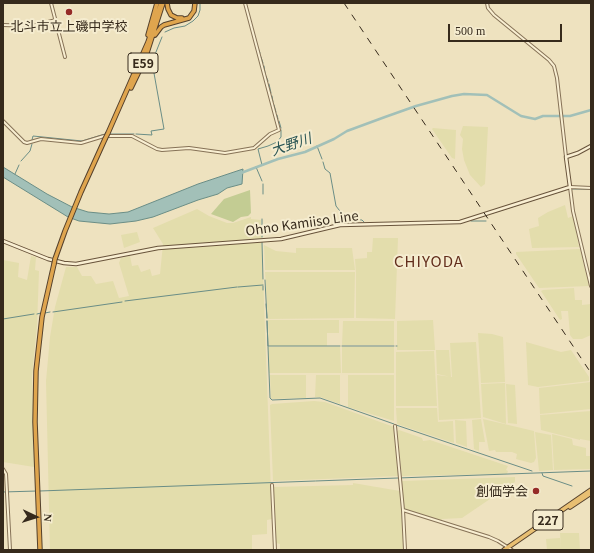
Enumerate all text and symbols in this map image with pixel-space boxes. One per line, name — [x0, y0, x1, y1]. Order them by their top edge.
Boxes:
marker: 北斗市立上磯中学校 — [64, 7, 74, 17]
scale bar — [450, 16, 564, 42]
place label: 北斗市立上磯中学校 — [11, 18, 127, 34]
text: 500 m — [455, 24, 485, 38]
road number: E59 — [128, 53, 158, 73]
water label: 大野川 — [268, 129, 314, 159]
street label: Ohno Kamiiso Line — [245, 207, 359, 239]
district label: CHIYODA — [394, 252, 464, 270]
place label: 創価学会 — [476, 483, 528, 499]
marker: 創価学会 — [531, 486, 541, 496]
north arrow — [16, 497, 56, 537]
road number: 227 — [533, 510, 563, 530]
text: N — [42, 513, 54, 522]

